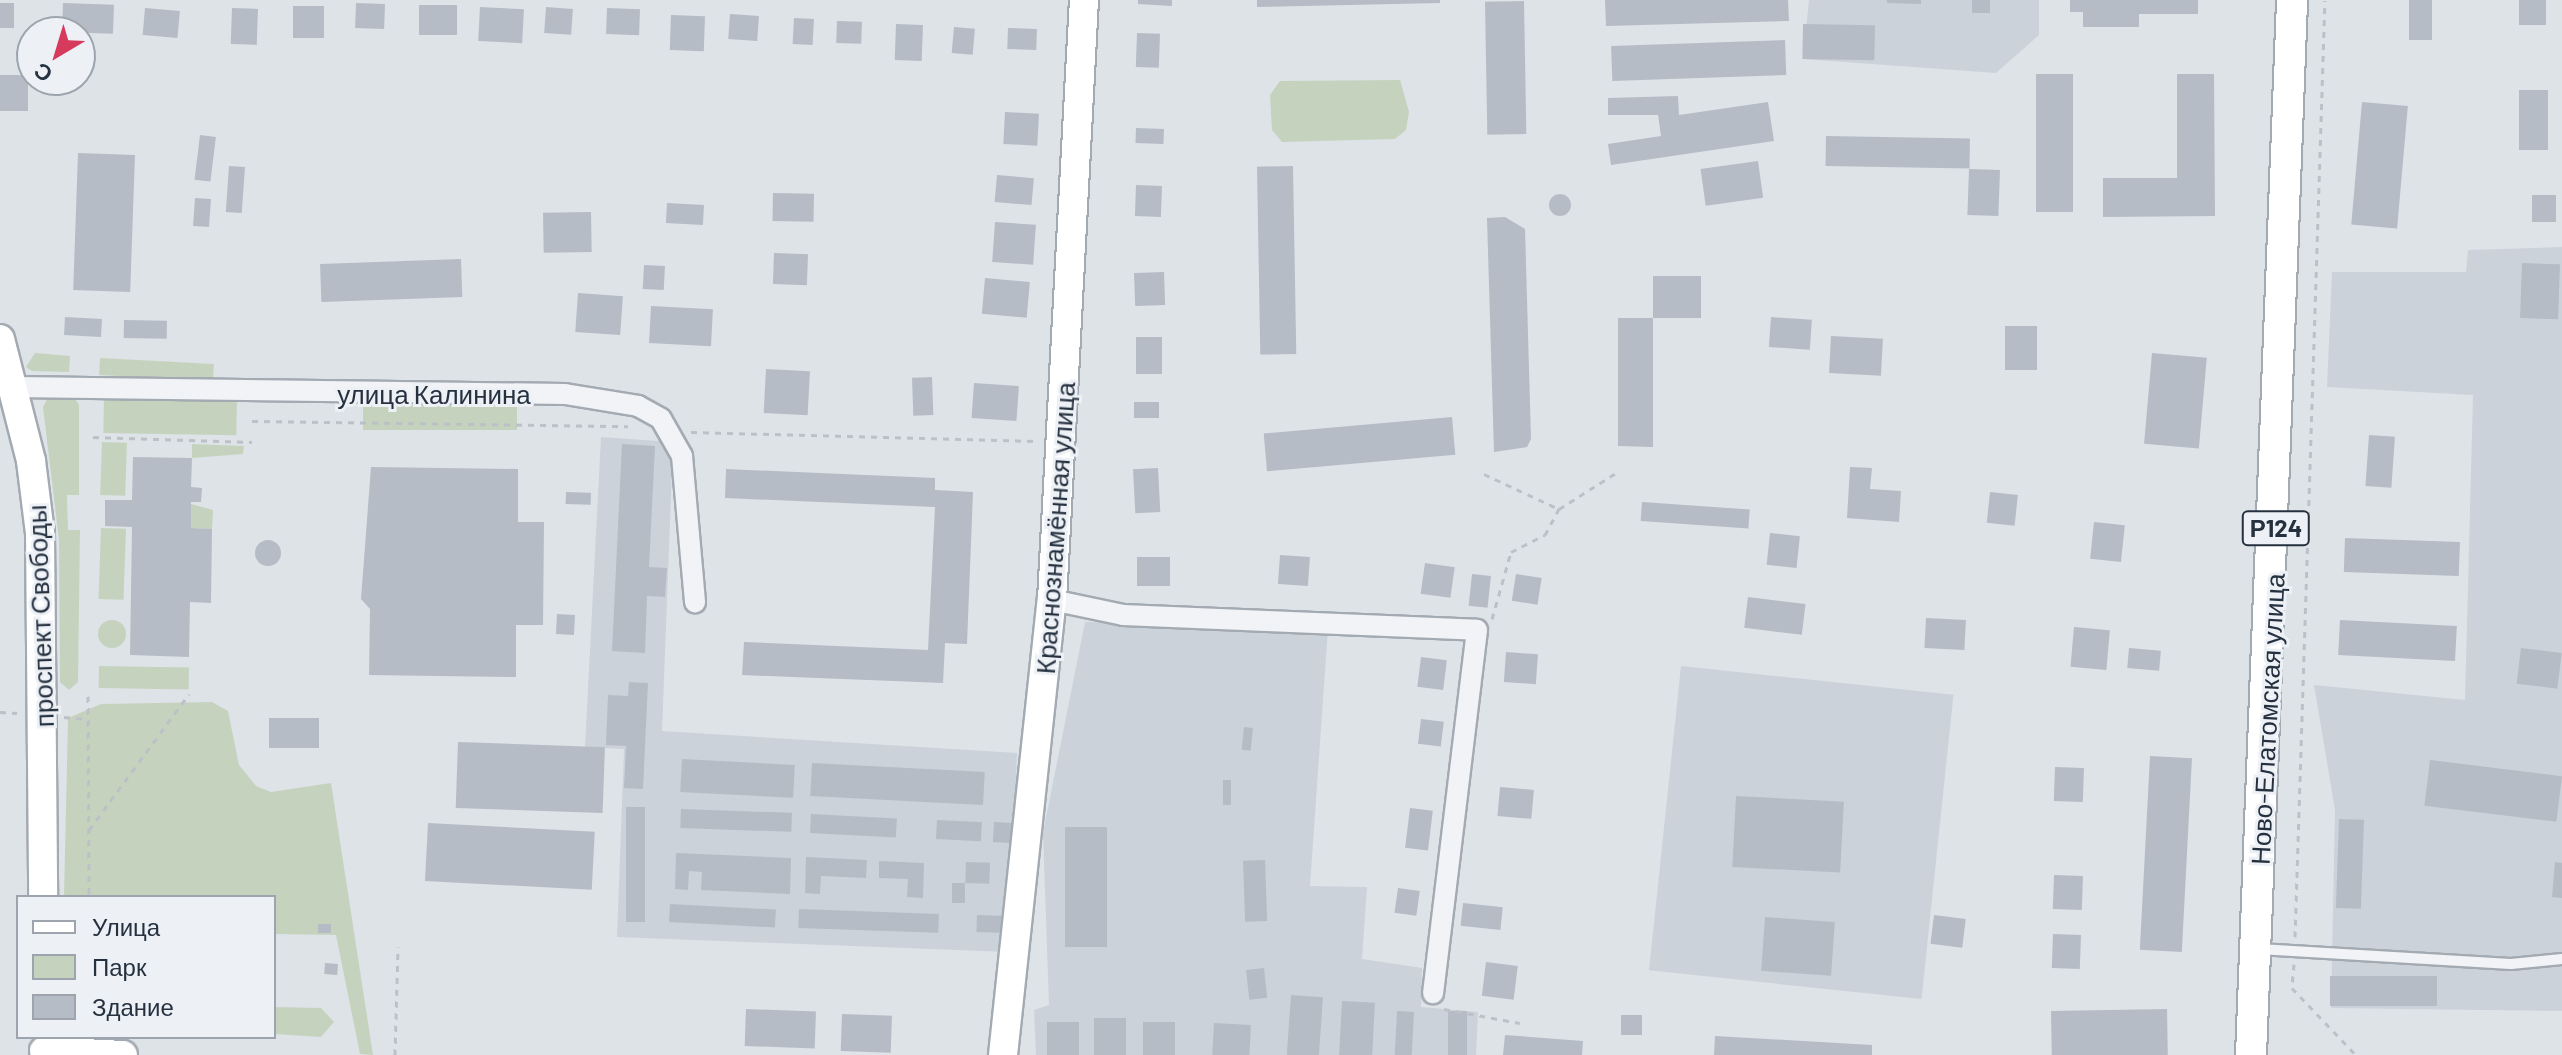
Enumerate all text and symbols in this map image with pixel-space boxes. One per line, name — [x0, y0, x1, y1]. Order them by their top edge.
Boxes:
north arrow — [16, 16, 96, 96]
text: С — [28, 58, 57, 88]
street label: улица Калинина — [337, 378, 531, 410]
street label: Краснознамённая улица — [1029, 381, 1081, 675]
street label: проспект Свободы — [21, 504, 59, 728]
road number: Р124 — [2240, 508, 2312, 548]
street label: Ново-Елатомская улица — [2244, 572, 2290, 866]
legend — [16, 895, 276, 1039]
text: Улица — [92, 912, 160, 941]
text: Парк — [92, 952, 146, 981]
text: Здание — [92, 992, 174, 1021]

